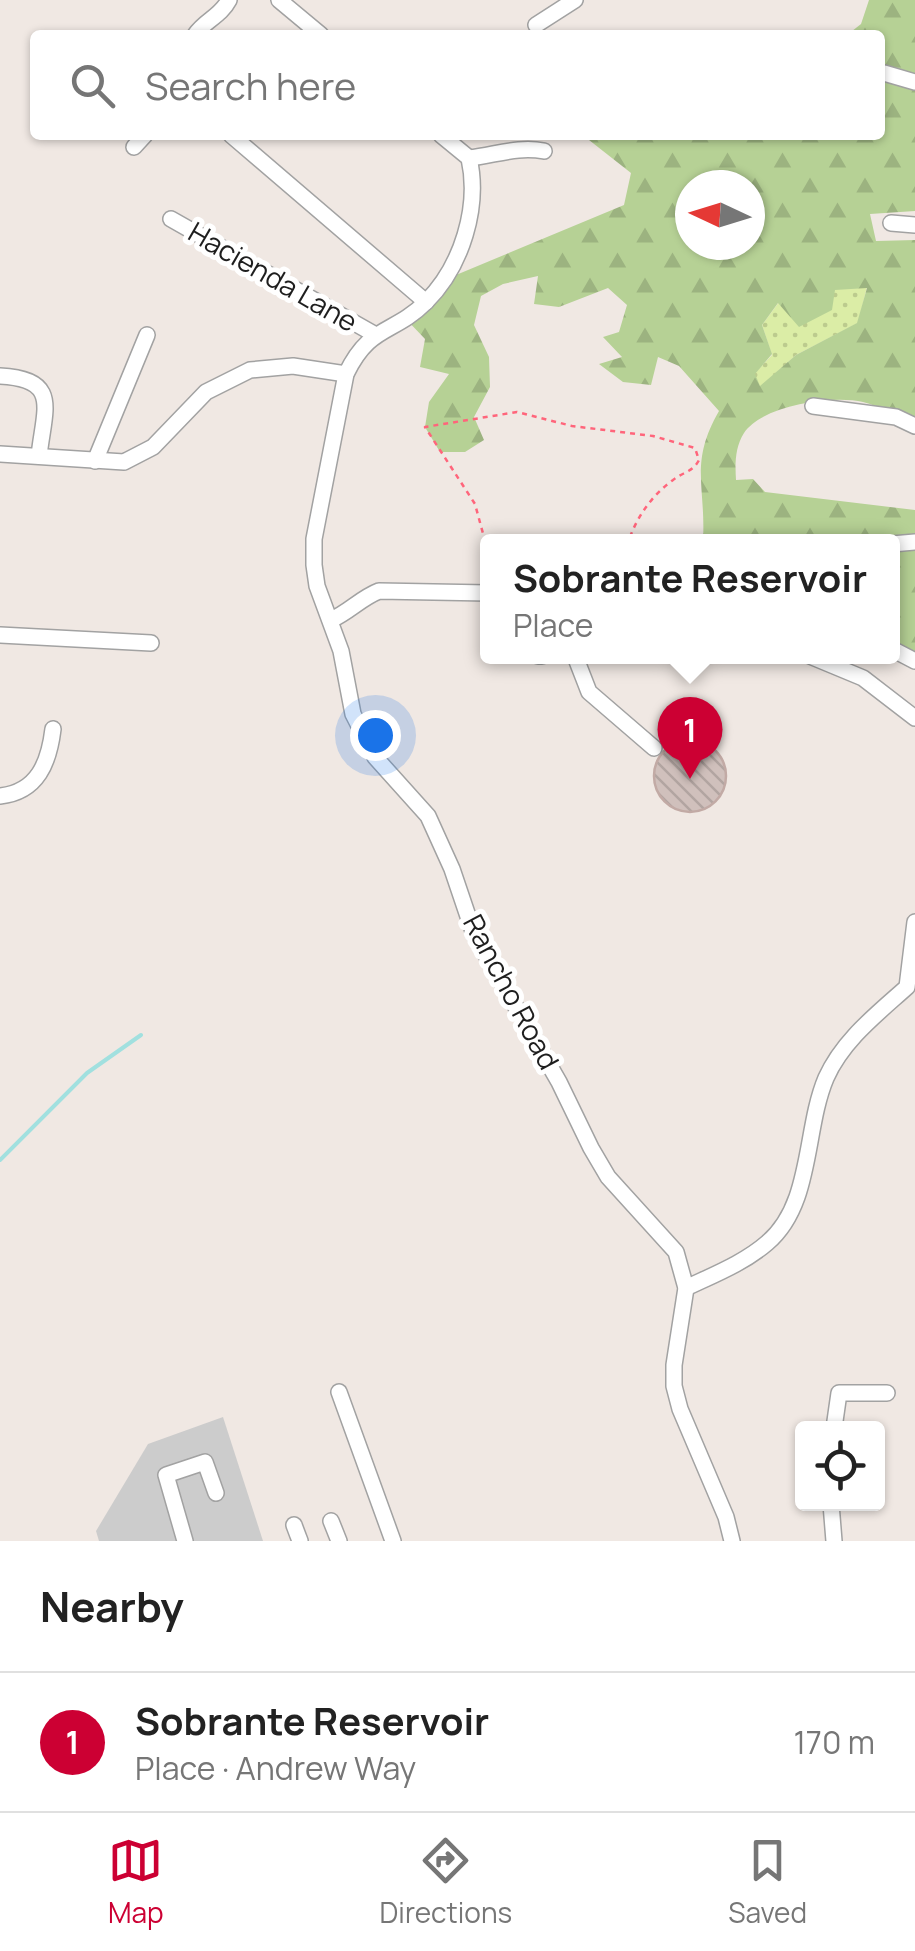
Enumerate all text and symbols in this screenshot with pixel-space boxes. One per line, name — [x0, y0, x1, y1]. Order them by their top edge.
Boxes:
search box — [30, 30, 885, 140]
icon: search — [65, 58, 120, 113]
text: Search here — [145, 59, 356, 111]
north arrow — [675, 170, 765, 260]
street label: Hacienda Lane — [182, 212, 365, 340]
popup — [480, 534, 900, 664]
text: Sobrante Reservoir — [513, 551, 867, 603]
text: Place — [513, 603, 593, 647]
pin: 1 — [658, 696, 722, 779]
your location — [350, 710, 401, 761]
street label: Rancho Road — [455, 907, 569, 1076]
map controls — [795, 1421, 885, 1511]
button: locate — [795, 1421, 885, 1511]
text: Nearby — [40, 1577, 184, 1635]
text: Sobrante Reservoir — [135, 1694, 489, 1746]
text: 1 — [65, 1720, 80, 1764]
text: 170 m — [793, 1720, 875, 1764]
text: Place · Andrew Way — [135, 1746, 416, 1790]
tab: Map — [108, 1833, 164, 1931]
tab: Directions — [380, 1833, 512, 1931]
tab: Saved — [728, 1833, 807, 1931]

